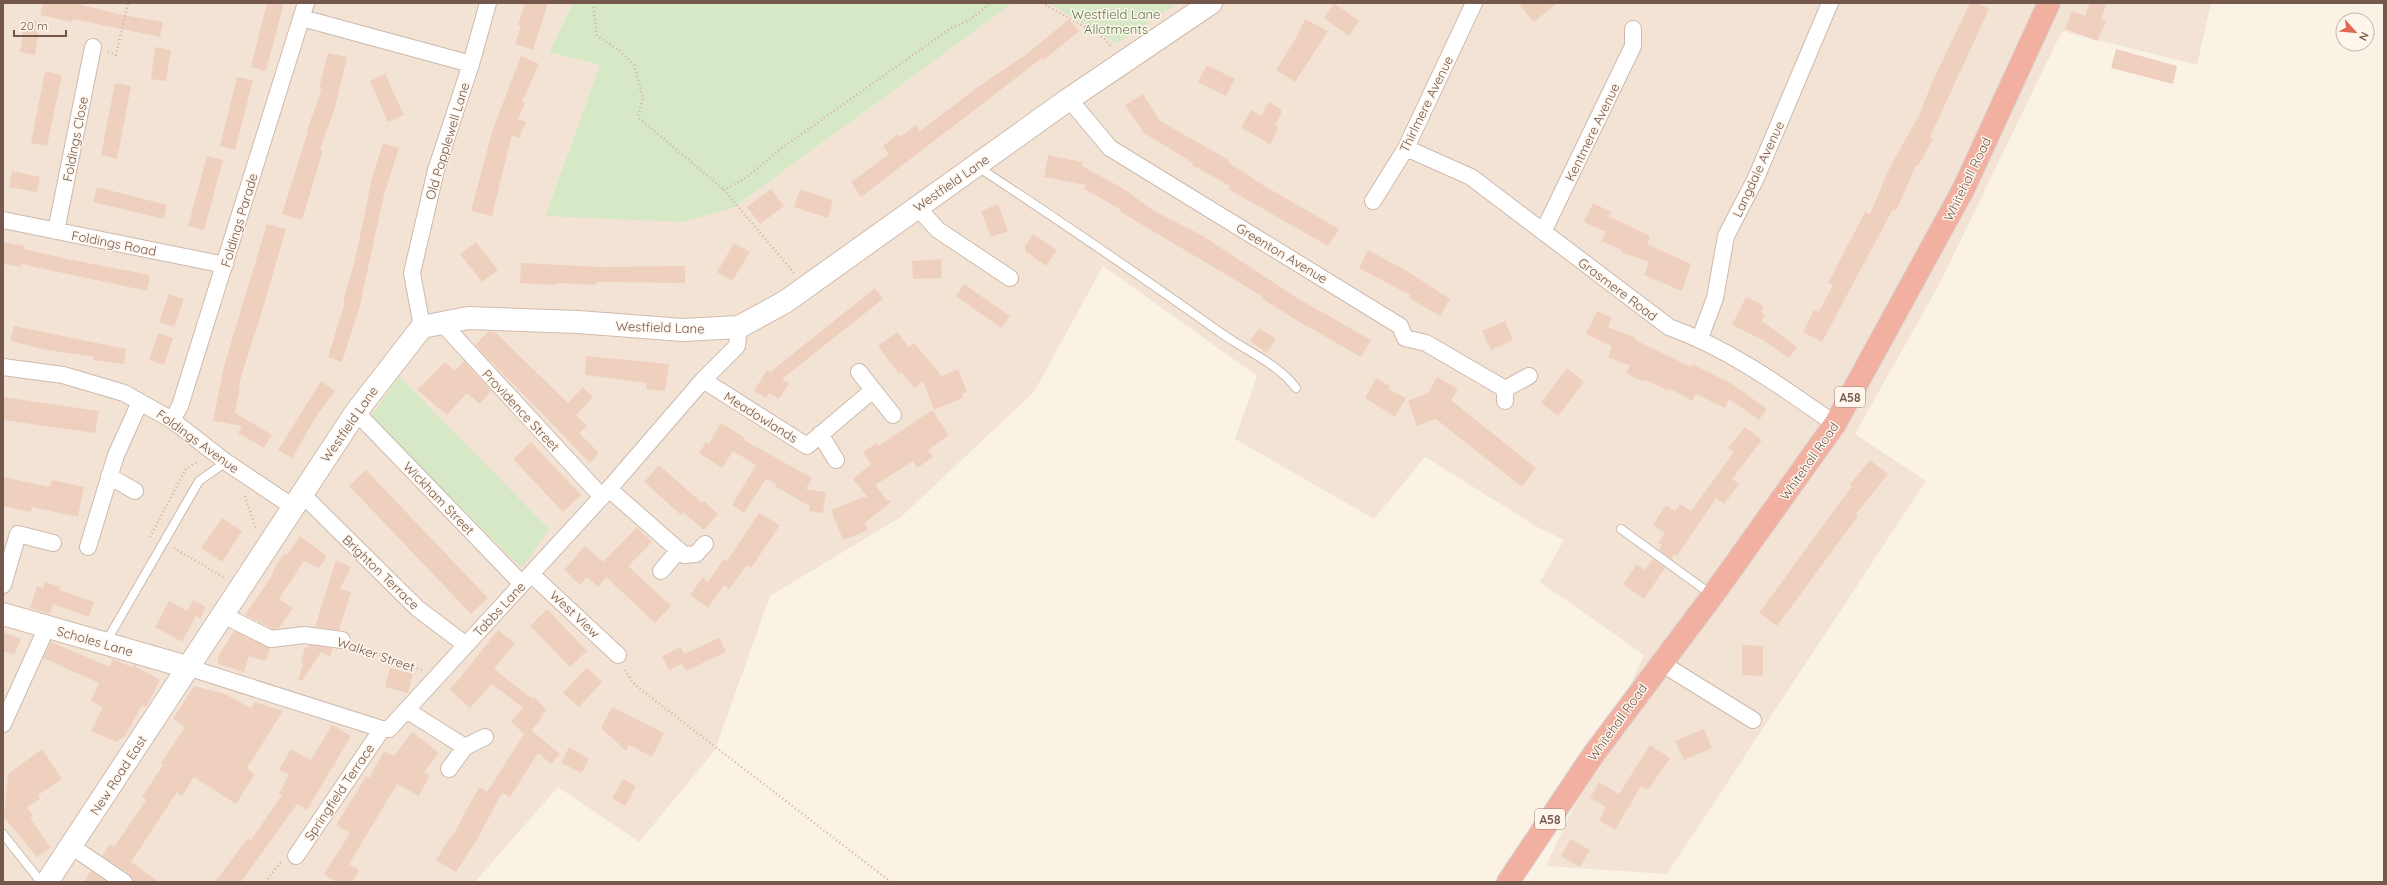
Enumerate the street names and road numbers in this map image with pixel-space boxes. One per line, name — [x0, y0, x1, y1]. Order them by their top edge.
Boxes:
street label: Thirlmere Avenue — [1396, 53, 1456, 155]
street label: Old Popplewell Lane — [422, 80, 472, 202]
street label: Kentmere Avenue — [1561, 80, 1623, 184]
street label: Foldings Close — [59, 95, 91, 183]
street label: Langdale Avenue — [1729, 118, 1787, 220]
street label: Whitehall Road — [1940, 134, 1994, 224]
street label: Westfield Lane — [910, 151, 992, 215]
street label: Foldings Parade — [217, 171, 261, 269]
street label: Greenton Avenue — [1233, 219, 1331, 287]
street label: Foldings Road — [70, 227, 158, 259]
street label: Grasmere Road — [1575, 254, 1661, 324]
street label: Westfield Lane — [615, 317, 705, 337]
street label: Providence Street — [479, 366, 563, 454]
street label: Westfield Lane — [317, 383, 381, 465]
road number: A58 — [1835, 387, 1865, 407]
street label: Meadowlands — [721, 388, 801, 446]
street label: Foldings Avenue — [154, 406, 242, 476]
street label: Whitehall Road — [1776, 419, 1842, 503]
street label: Wickham Street — [400, 458, 478, 538]
street label: Brighton Terrace — [339, 531, 423, 613]
street label: Tabbs Lane — [469, 578, 529, 640]
street label: West View — [547, 587, 603, 641]
street label: Scholes Lane — [55, 622, 135, 660]
street label: Walker Street — [335, 633, 417, 675]
street label: Whitehall Road — [1584, 680, 1650, 764]
street label: New Road East — [86, 732, 150, 818]
street label: Springfield Terrace — [301, 741, 377, 843]
road number: A58 — [1535, 809, 1565, 829]

